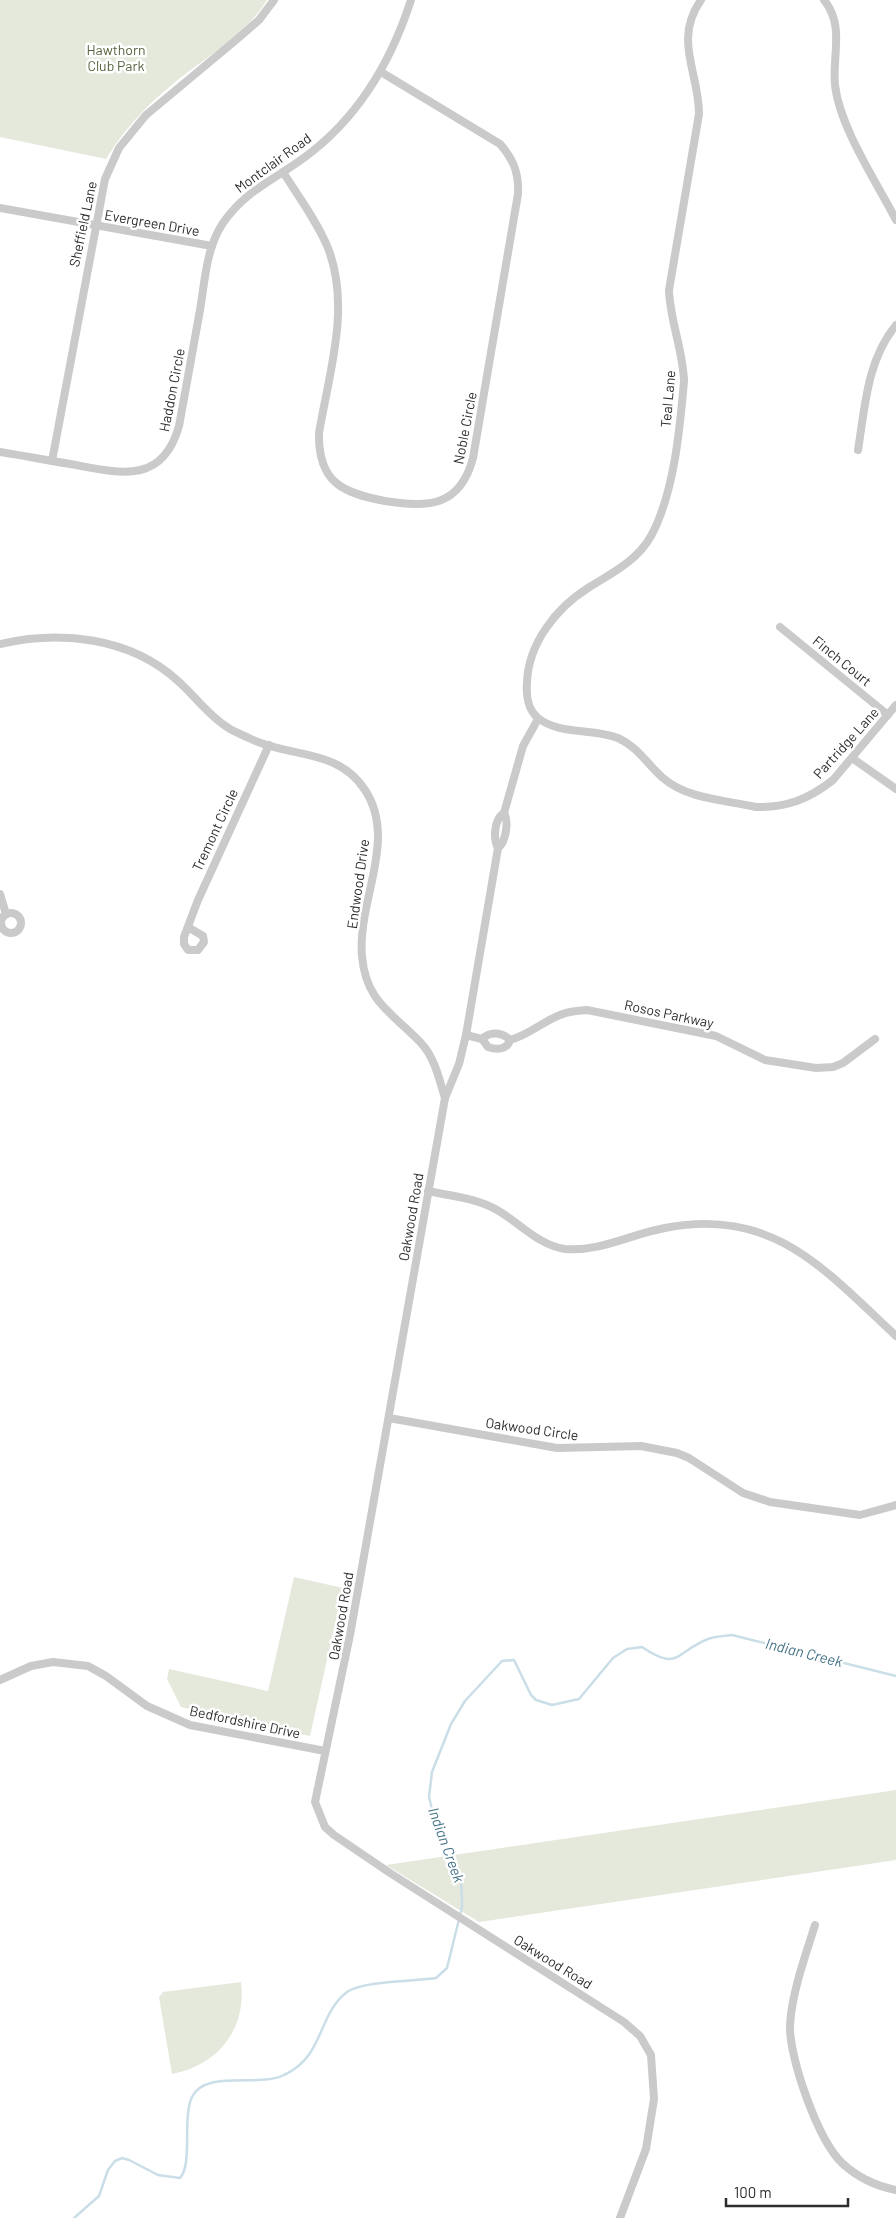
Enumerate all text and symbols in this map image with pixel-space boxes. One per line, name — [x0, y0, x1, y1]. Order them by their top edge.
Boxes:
park label: Hawthorn Club Park — [86, 41, 146, 74]
street label: Montclair Road — [231, 129, 314, 196]
street label: Sheffield Lane — [65, 179, 100, 268]
street label: Evergreen Drive — [103, 206, 201, 239]
street label: Haddon Circle — [155, 347, 188, 433]
street label: Teal Lane — [657, 370, 678, 428]
street label: Noble Circle — [449, 390, 480, 465]
street label: Finch Court — [810, 632, 875, 689]
street label: Partridge Lane — [809, 704, 882, 782]
street label: Tremont Circle — [188, 786, 241, 874]
street label: Endwood Drive — [343, 838, 372, 930]
street label: Rosos Parkway — [623, 996, 716, 1031]
street label: Oakwood Road — [394, 1171, 427, 1262]
street label: Oakwood Circle — [485, 1414, 580, 1443]
street label: Oakwood Road — [324, 1570, 357, 1661]
water label: Indian Creek — [764, 1634, 845, 1670]
street label: Bedfordshire Drive — [188, 1701, 302, 1742]
water label: Indian Creek — [425, 1805, 469, 1885]
street label: Oakwood Road — [511, 1931, 596, 1992]
scale bar — [726, 2176, 848, 2208]
text: 100 m — [734, 2183, 772, 2201]

